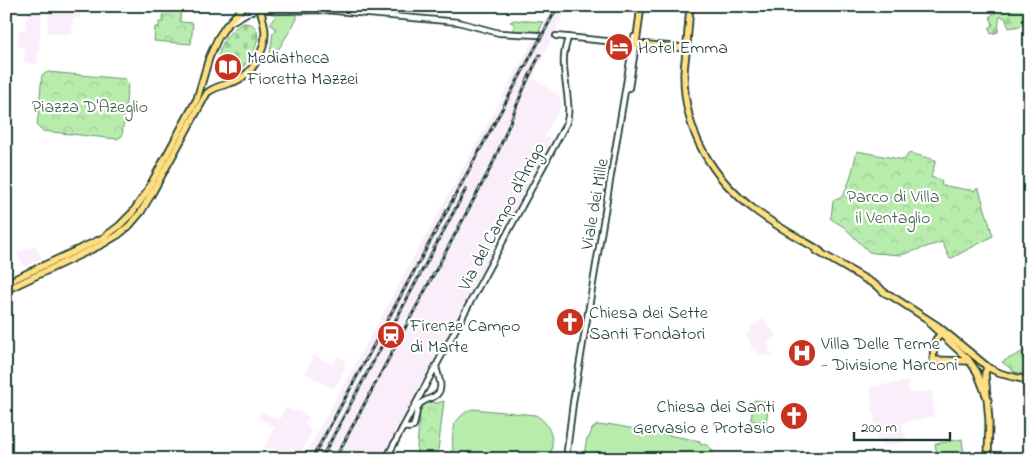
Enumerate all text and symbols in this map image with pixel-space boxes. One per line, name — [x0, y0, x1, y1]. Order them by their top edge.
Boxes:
hotel icon: Hotel Emma — [604, 32, 634, 62]
place label: Hotel Emma — [638, 36, 728, 62]
place label: Mediatheca Fioretta Mazzei — [246, 46, 358, 93]
library icon: Mediatheca Fioretta Mazzei — [213, 52, 243, 82]
park label: Piazza D'Azeglio — [32, 95, 148, 122]
street label: Via del Campo d'Arrigo — [452, 138, 554, 297]
street label: Viale dei Mille — [575, 156, 617, 253]
park label: Parco di Villa il Ventaglio — [847, 185, 939, 233]
place label: Chiesa dei Sette Santi Fondatori — [589, 301, 709, 348]
church icon: Chiesa dei Sette Santi Fondatori — [555, 307, 585, 337]
place label: Firenze Campo di Marte — [409, 314, 520, 361]
station icon: Firenze Campo di Marte — [376, 320, 406, 350]
place label: Villa Delle Terme - Divisione Marconi — [820, 332, 958, 379]
hospital icon: Villa Delle Terme - Divisione Marconi — [787, 338, 817, 368]
place label: Chiesa dei Santi Gervasio e Protasio — [633, 395, 775, 442]
church icon: Chiesa dei Santi Gervasio e Protasio — [779, 401, 809, 431]
scale bar — [854, 410, 950, 442]
text: 200 m — [861, 417, 897, 439]

